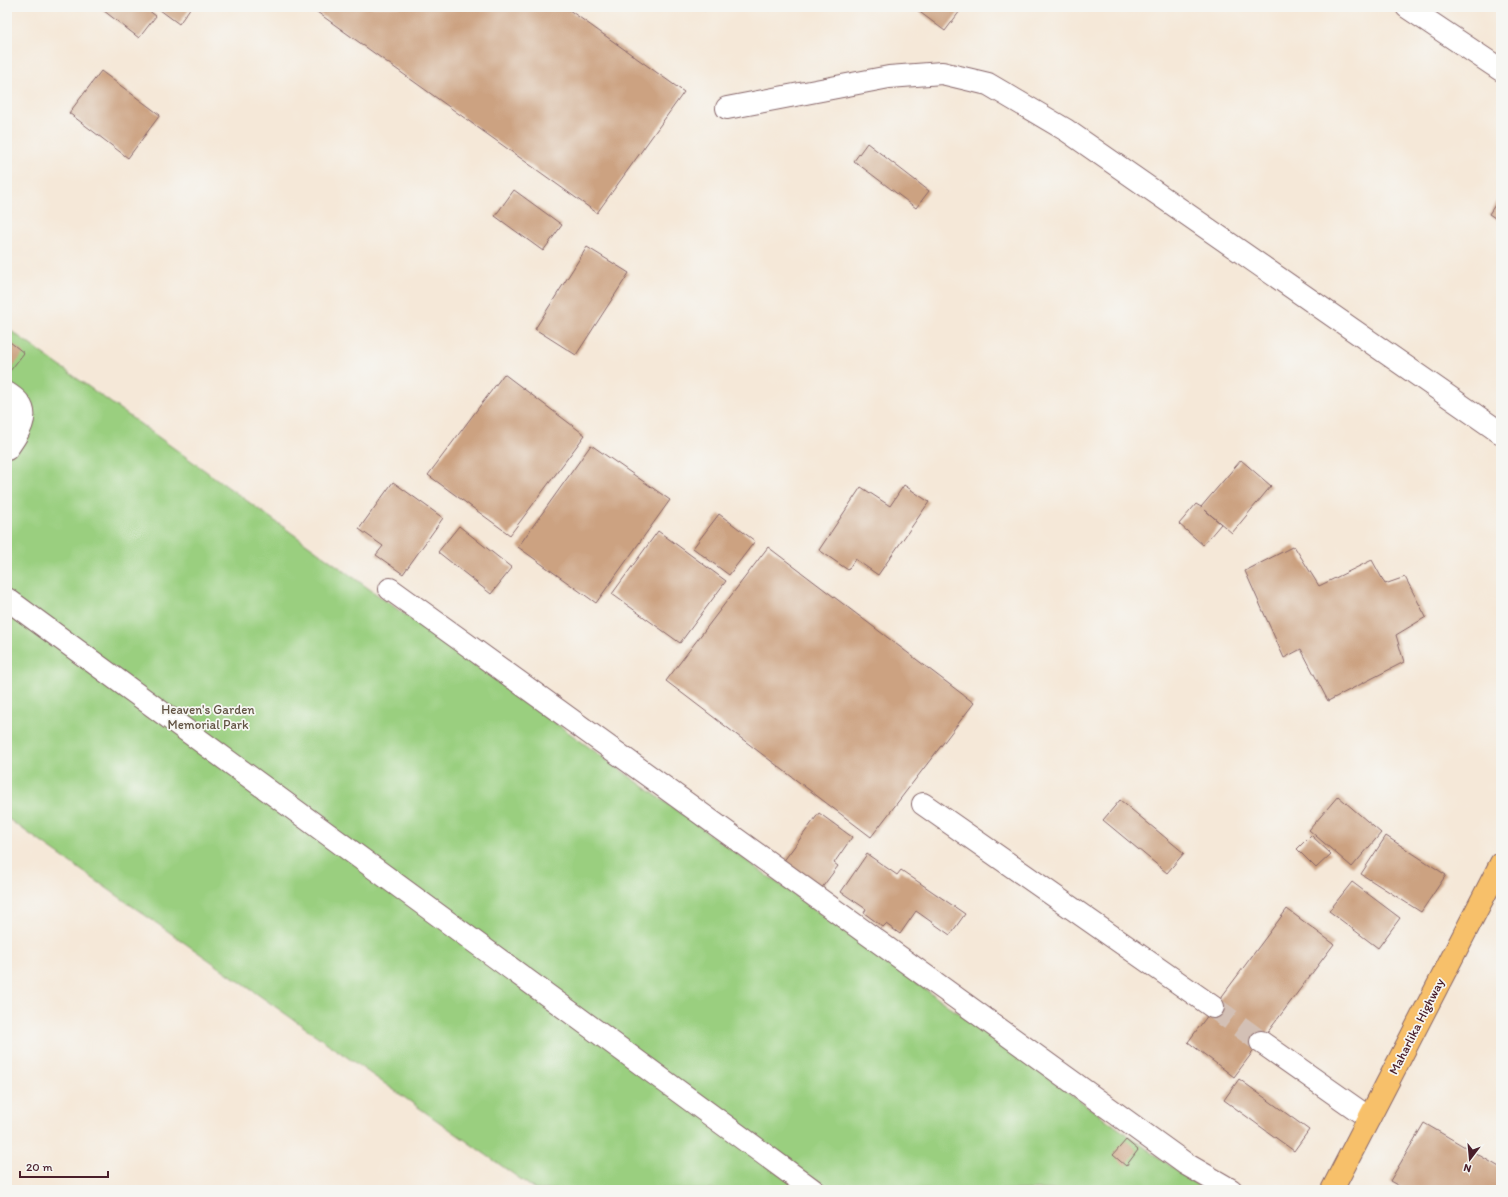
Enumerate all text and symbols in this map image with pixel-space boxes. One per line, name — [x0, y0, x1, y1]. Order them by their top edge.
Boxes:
park label: Heaven's Garden Memorial Park — [161, 702, 255, 732]
street label: Maharlika Highway — [1386, 975, 1447, 1077]
north arrow — [1450, 1139, 1490, 1179]
scale bar — [20, 1153, 108, 1179]
text: 20 m — [26, 1160, 53, 1174]
text: N — [1462, 1161, 1473, 1175]

